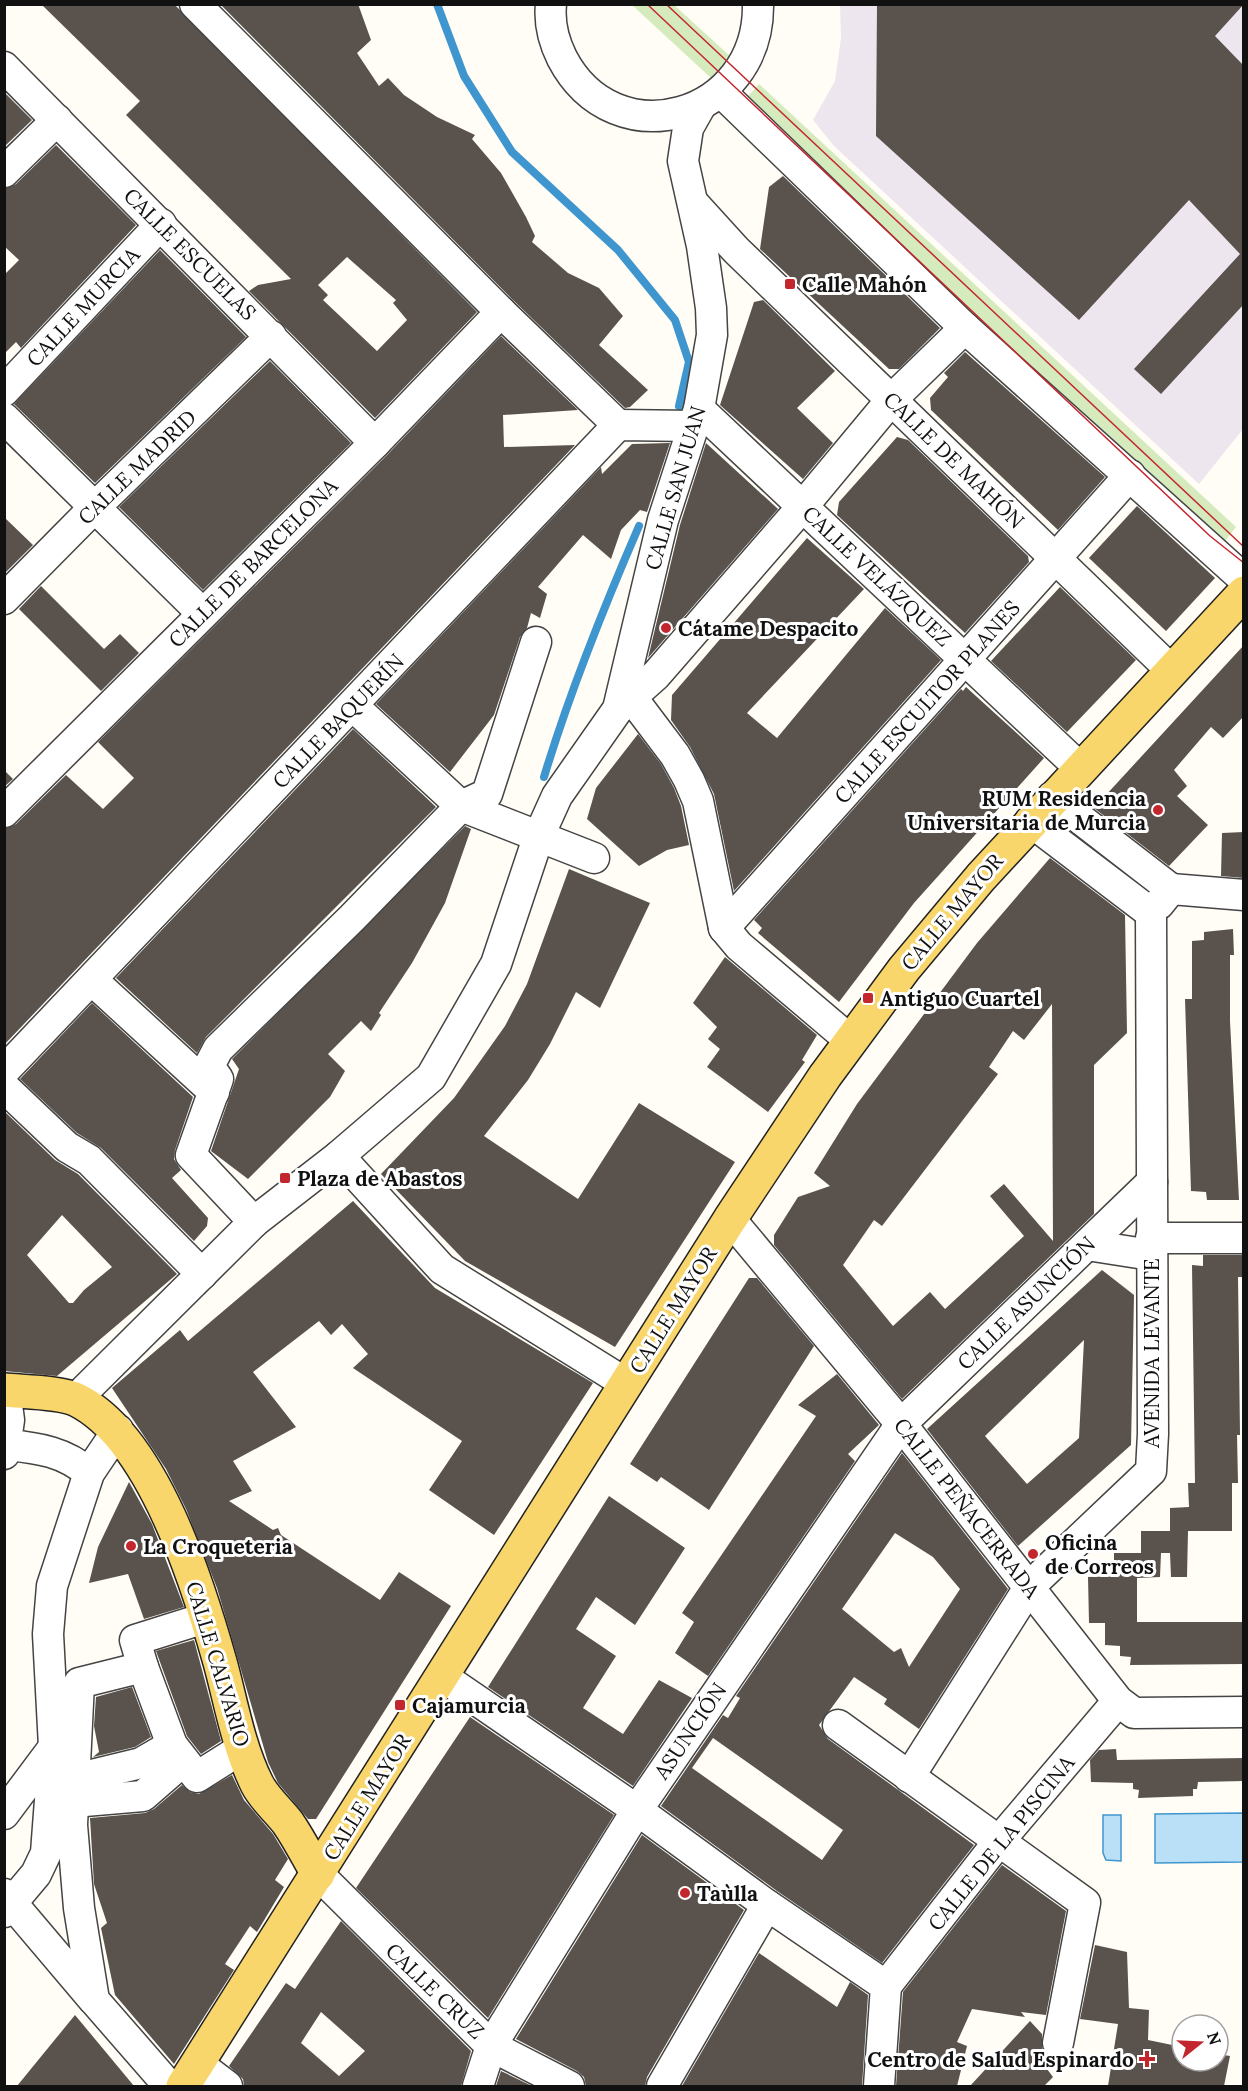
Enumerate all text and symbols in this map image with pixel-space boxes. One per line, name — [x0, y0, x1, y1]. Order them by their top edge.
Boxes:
street label: CALLE ESCUELAS — [118, 182, 262, 326]
street label: CALLE MURCIA — [21, 241, 146, 372]
place label: Calle Mahón — [802, 271, 927, 298]
marker: Calle Mahón — [783, 277, 797, 291]
street label: CALLE DE MAHÓN — [878, 386, 1030, 534]
street label: CALLE SAN JUAN — [639, 403, 711, 573]
street label: CALLE MADRID — [72, 404, 202, 530]
street label: CALLE DE BARCELONA — [163, 472, 344, 653]
street label: CALLE VELÁZQUEZ — [797, 500, 957, 652]
street label: CALLE ESCULTOR PLANES — [828, 595, 1026, 809]
place label: Cátame Despacito — [678, 615, 859, 642]
marker: Cátame Despacito — [659, 621, 673, 635]
street label: CALLE BAQUERÍN — [267, 648, 409, 794]
place label: RUM Residencia Universitaria de Murcia — [907, 785, 1146, 836]
marker: RUM Residencia Universitaria de Murcia — [1151, 803, 1165, 817]
street label: CALLE MAYOR — [895, 847, 1009, 976]
place label: Antiguo Cuartel — [880, 985, 1040, 1012]
marker: Antiguo Cuartel — [861, 991, 875, 1005]
place label: Plaza de Abastos — [297, 1165, 463, 1192]
marker: Plaza de Abastos — [278, 1171, 292, 1185]
street label: CALLE ASUNCIÓN — [951, 1230, 1101, 1376]
street label: CALLE MAYOR — [623, 1241, 723, 1379]
street label: AVENIDA LEVANTE — [1138, 1258, 1165, 1449]
street label: CALLE PEÑACERRADA — [888, 1412, 1046, 1604]
place label: Oficina de Correos — [1045, 1529, 1154, 1580]
place label: La Croqueteria — [143, 1533, 293, 1560]
marker: La Croqueteria — [124, 1539, 138, 1553]
marker: Oficina de Correos — [1026, 1547, 1040, 1561]
street label: CALLE CALVARIO — [180, 1578, 256, 1750]
street label: ASUNCIÓN — [647, 1678, 732, 1785]
place label: Cajamurcia — [412, 1692, 526, 1719]
marker: Cajamurcia — [393, 1698, 407, 1712]
street label: CALLE MAYOR — [317, 1728, 417, 1866]
street label: CALLE DE LA PISCINA — [922, 1749, 1081, 1936]
place label: Taùlla — [697, 1880, 758, 1907]
marker: Taùlla — [678, 1886, 692, 1900]
street label: CALLE CRUZ — [380, 1937, 490, 2045]
north arrow — [1170, 2013, 1230, 2073]
text: N — [1203, 2029, 1226, 2047]
place label: Centro de Salud Espinardo — [867, 2046, 1134, 2073]
marker: Centro de Salud Espinardo — [1138, 2050, 1156, 2068]

